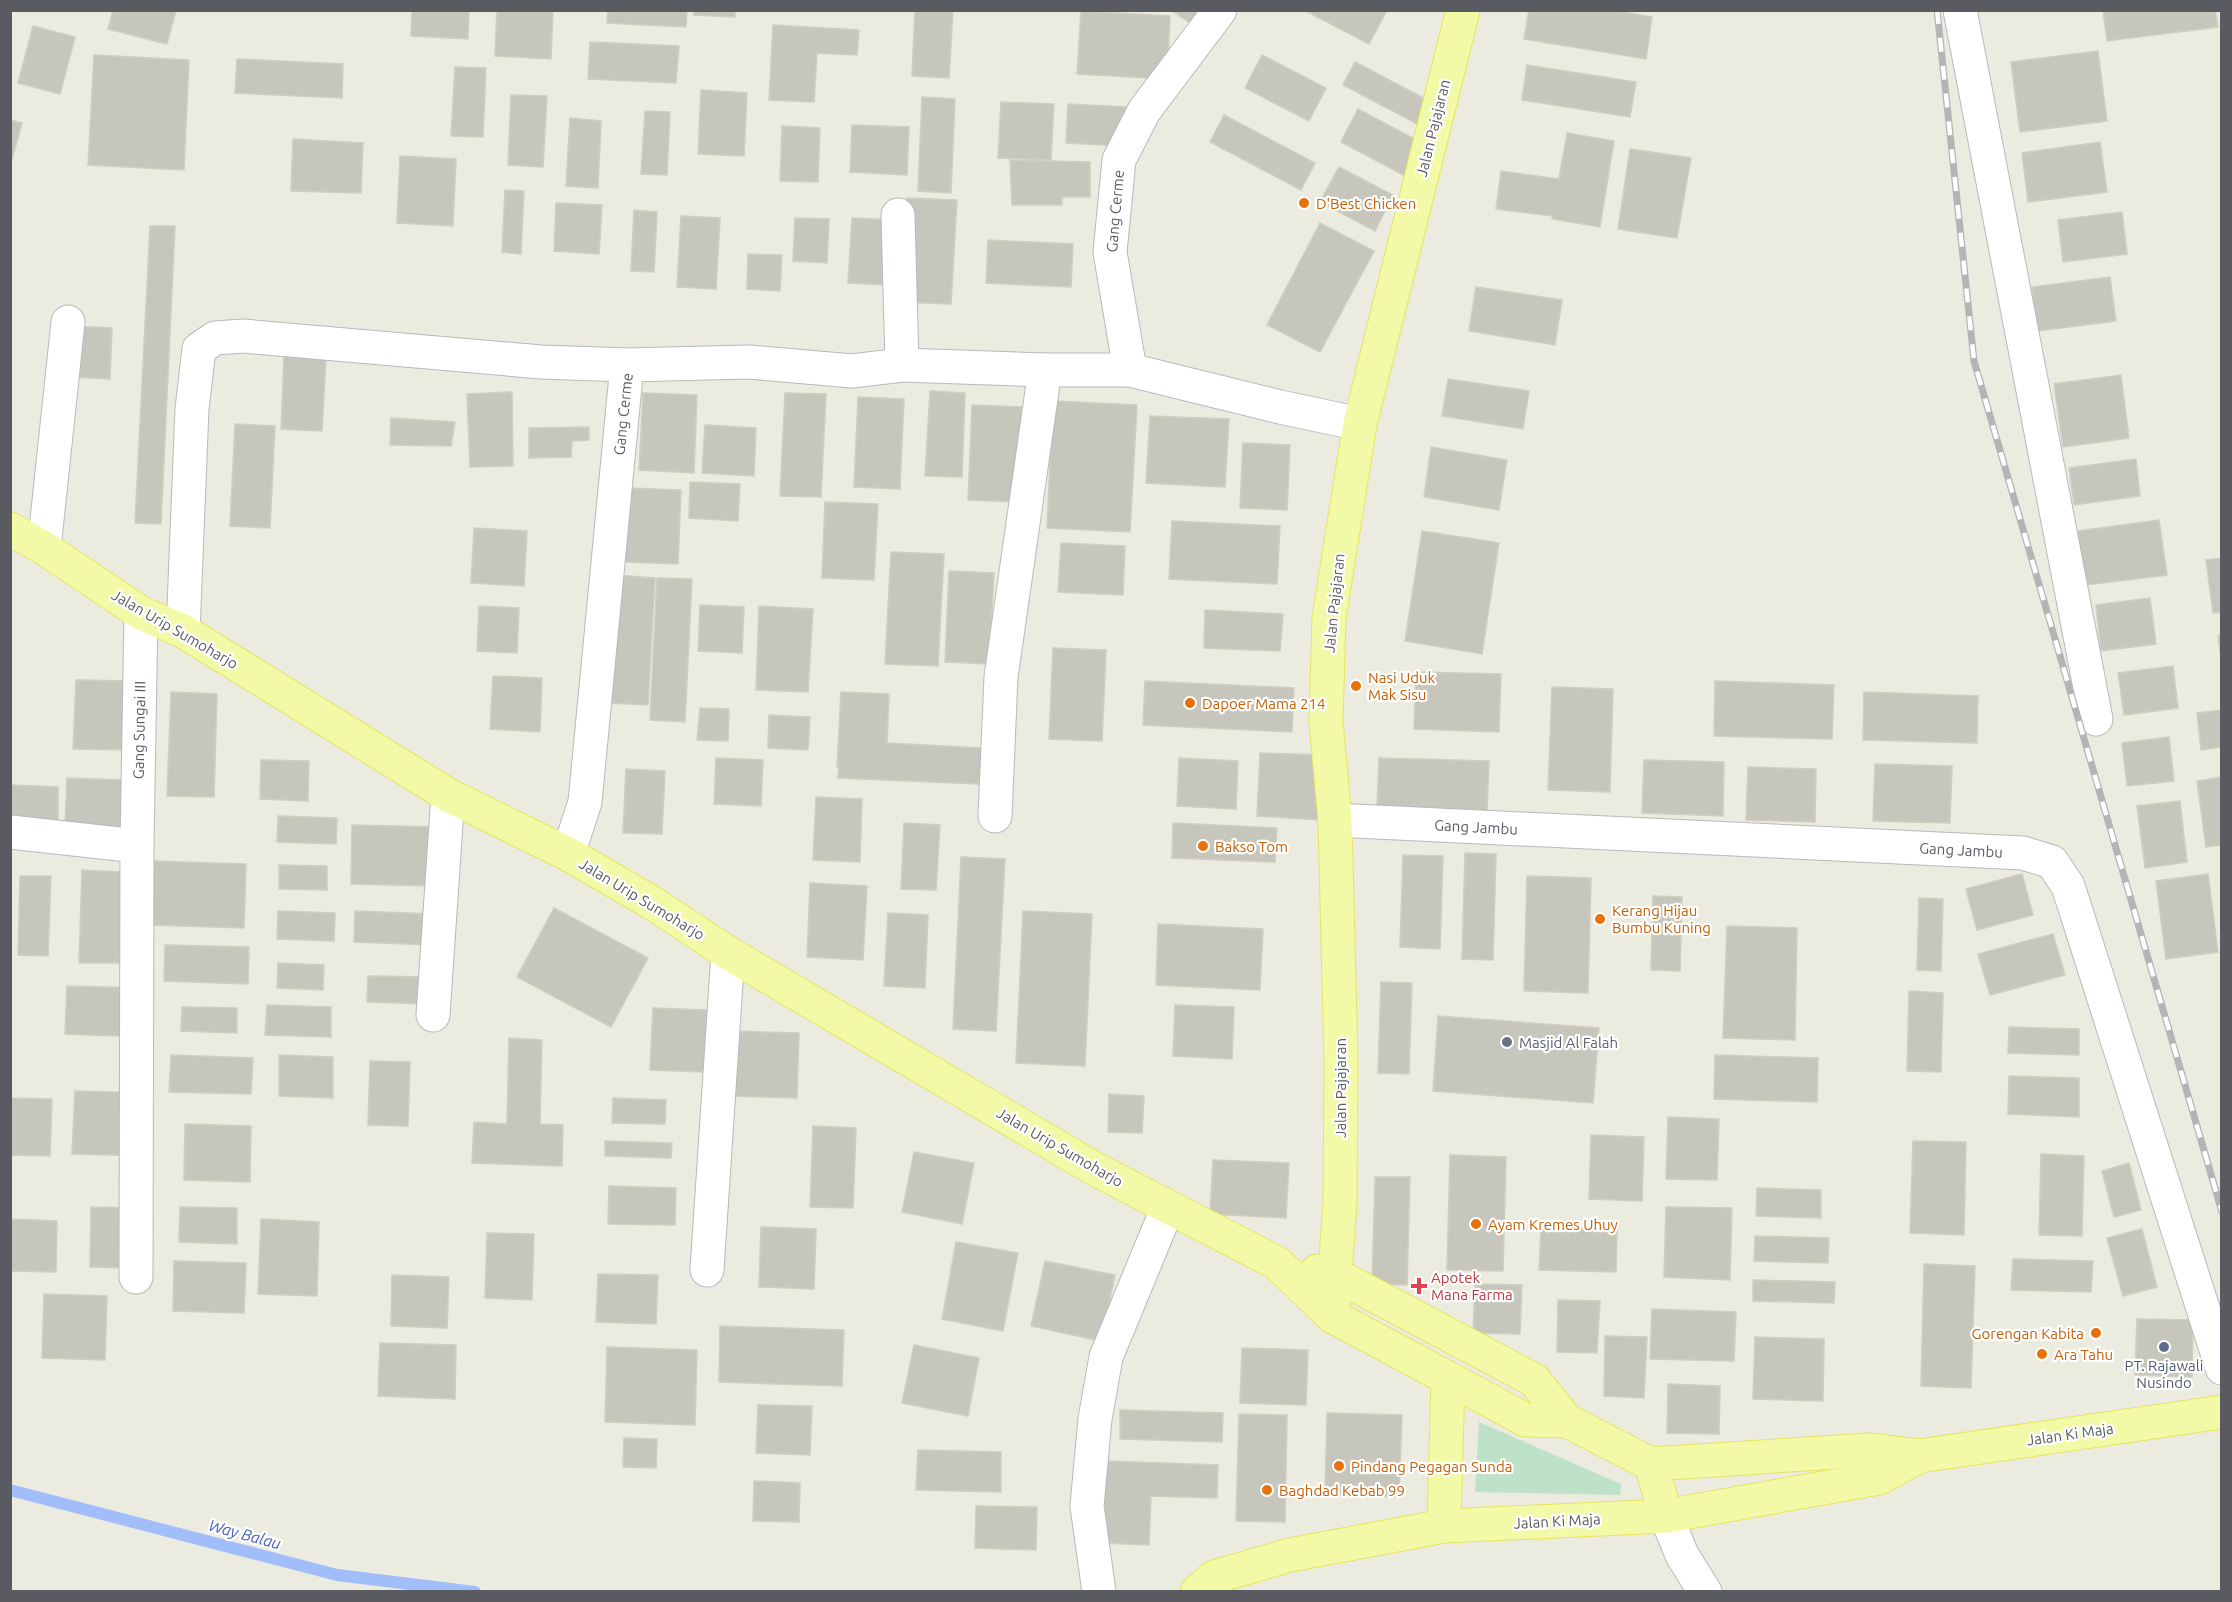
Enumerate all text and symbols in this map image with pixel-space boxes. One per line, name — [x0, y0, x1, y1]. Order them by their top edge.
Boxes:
street label: Jalan Pajajaran — [1413, 77, 1453, 179]
street label: Gang Cerme — [1103, 169, 1127, 253]
place label: D'Best Chicken — [1316, 195, 1416, 212]
marker: D'Best Chicken — [1297, 196, 1311, 210]
street label: Gang Cerme — [610, 372, 636, 456]
street label: Jalan Pajajaran — [1320, 552, 1348, 654]
street label: Jalan Urip Sumoharjo — [109, 586, 241, 672]
place label: Nasi Uduk Mak Sisu — [1368, 669, 1436, 703]
marker: Nasi Uduk Mak Sisu — [1349, 679, 1363, 693]
street label: Gang Sungai III — [130, 681, 148, 779]
place label: Dapoer Mama 214 — [1202, 695, 1325, 712]
marker: Dapoer Mama 214 — [1183, 696, 1197, 710]
street label: Gang Jambu — [1434, 816, 1518, 838]
place label: Bakso Tom — [1215, 838, 1288, 855]
marker: Bakso Tom — [1196, 839, 1210, 853]
street label: Gang Jambu — [1919, 839, 2003, 861]
street label: Jalan Urip Sumoharjo — [576, 855, 708, 943]
place label: Kerang Hijau Bumbu Kuning — [1612, 902, 1711, 936]
marker: Kerang Hijau Bumbu Kuning — [1593, 912, 1607, 926]
place label: Masjid Al Falah — [1519, 1034, 1618, 1051]
marker: Masjid Al Falah — [1500, 1035, 1514, 1049]
street label: Jalan Pajajaran — [1332, 1038, 1349, 1138]
street label: Jalan Urip Sumoharjo — [994, 1104, 1126, 1190]
place label: Ayam Kremes Uhuy — [1488, 1216, 1618, 1233]
marker: Ayam Kremes Uhuy — [1469, 1217, 1483, 1231]
place label: Apotek Mana Farma — [1431, 1269, 1513, 1303]
marker: Apotek Mana Farma — [1412, 1279, 1426, 1293]
place label: Gorengan Kabita — [1972, 1325, 2084, 1342]
marker: Gorengan Kabita — [2089, 1326, 2103, 1340]
marker: PT. Rajawali Nusindo — [2157, 1340, 2171, 1354]
place label: Ara Tahu — [2054, 1346, 2113, 1363]
marker: Ara Tahu — [2035, 1347, 2049, 1361]
place label: PT. Rajawali Nusindo — [2125, 1357, 2203, 1391]
street label: Jalan Ki Maja — [2026, 1420, 2114, 1448]
place label: Pindang Pegagan Sunda — [1351, 1458, 1512, 1475]
marker: Pindang Pegagan Sunda — [1332, 1459, 1346, 1473]
place label: Baghdad Kebab 99 — [1279, 1482, 1405, 1499]
marker: Baghdad Kebab 99 — [1260, 1483, 1274, 1497]
street label: Jalan Ki Maja — [1513, 1510, 1601, 1532]
water label: Way Balau — [207, 1516, 283, 1552]

